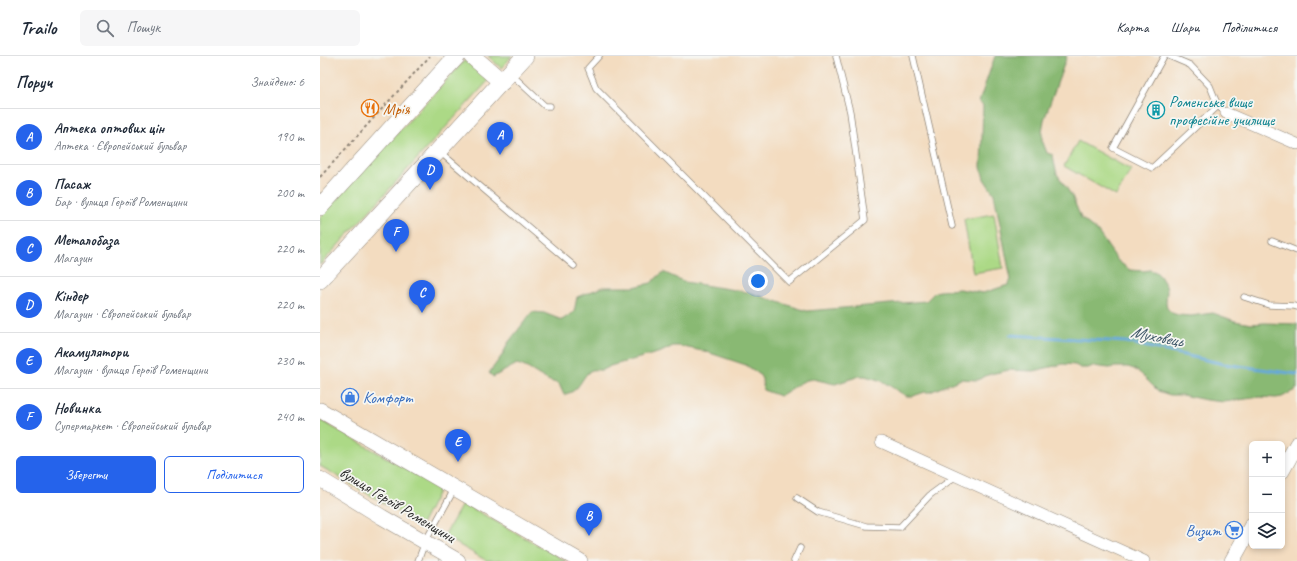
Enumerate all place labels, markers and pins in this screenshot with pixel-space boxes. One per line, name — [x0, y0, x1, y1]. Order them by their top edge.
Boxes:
place label: Роменське вище професійне училище — [1169, 92, 1276, 130]
restaurant icon: Мрія — [360, 98, 380, 118]
place label: Мрія — [383, 99, 411, 119]
building icon: Роменське вище професійне училище — [1146, 100, 1166, 120]
pin: A — [487, 122, 513, 155]
pin: D — [417, 157, 443, 190]
pin: F — [383, 219, 409, 252]
pin: C — [409, 280, 435, 313]
shop icon: Комфорт — [340, 387, 360, 407]
place label: Комфорт — [363, 388, 414, 408]
pin: E — [445, 429, 471, 462]
pin: B — [576, 503, 602, 536]
supermarket icon: Визит — [1224, 520, 1244, 540]
place label: Визит — [1186, 521, 1222, 541]

